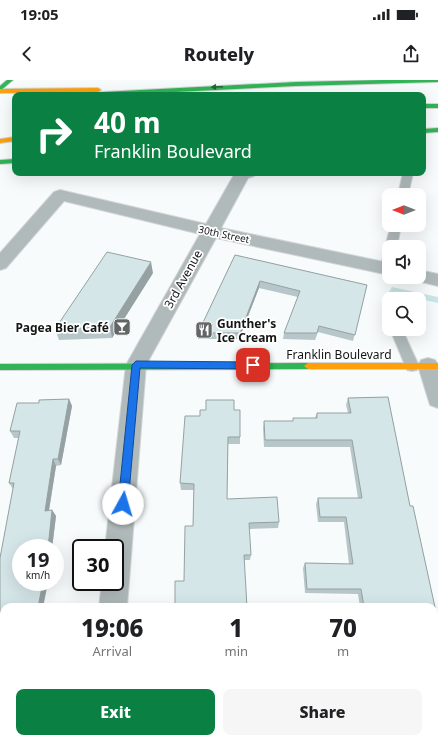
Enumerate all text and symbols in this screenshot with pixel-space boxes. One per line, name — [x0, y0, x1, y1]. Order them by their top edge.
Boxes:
text: 19:05 — [20, 4, 59, 24]
text: Routely — [184, 42, 254, 66]
icon: back — [16, 43, 38, 65]
icon: share — [400, 43, 422, 65]
one-way arrow — [211, 84, 223, 91]
text: 40 m — [94, 103, 161, 141]
icon: right — [28, 108, 80, 160]
text: Franklin Boulevard — [94, 139, 252, 163]
north arrow — [382, 188, 426, 232]
map controls — [382, 188, 426, 336]
street label: 30th Street — [197, 222, 251, 246]
button: sound — [382, 240, 426, 284]
street label: 3rd Avenue — [160, 247, 206, 311]
button: search — [382, 292, 426, 336]
place label: Gunther's Ice Cream — [217, 315, 277, 346]
bar icon: Pagea Bier Café — [112, 317, 132, 337]
place label: Pagea Bier Café — [15, 319, 109, 336]
restaurant icon: Gunther's Ice Cream — [194, 320, 214, 340]
street label: Franklin Boulevard — [286, 346, 392, 363]
pin — [236, 348, 270, 382]
icon: arrive — [242, 354, 264, 376]
position arrow — [102, 483, 144, 525]
speed limit sign: 30 — [72, 539, 124, 591]
text: 19 — [27, 546, 49, 573]
text: km/h — [26, 568, 50, 582]
text: 19:06 — [81, 611, 143, 644]
text: 1 — [229, 611, 243, 644]
text: 70 — [329, 611, 357, 644]
text: Arrival — [92, 642, 132, 660]
text: min — [225, 642, 248, 660]
text: m — [337, 642, 349, 660]
button: Exit — [16, 689, 215, 735]
button: Share — [223, 689, 422, 735]

